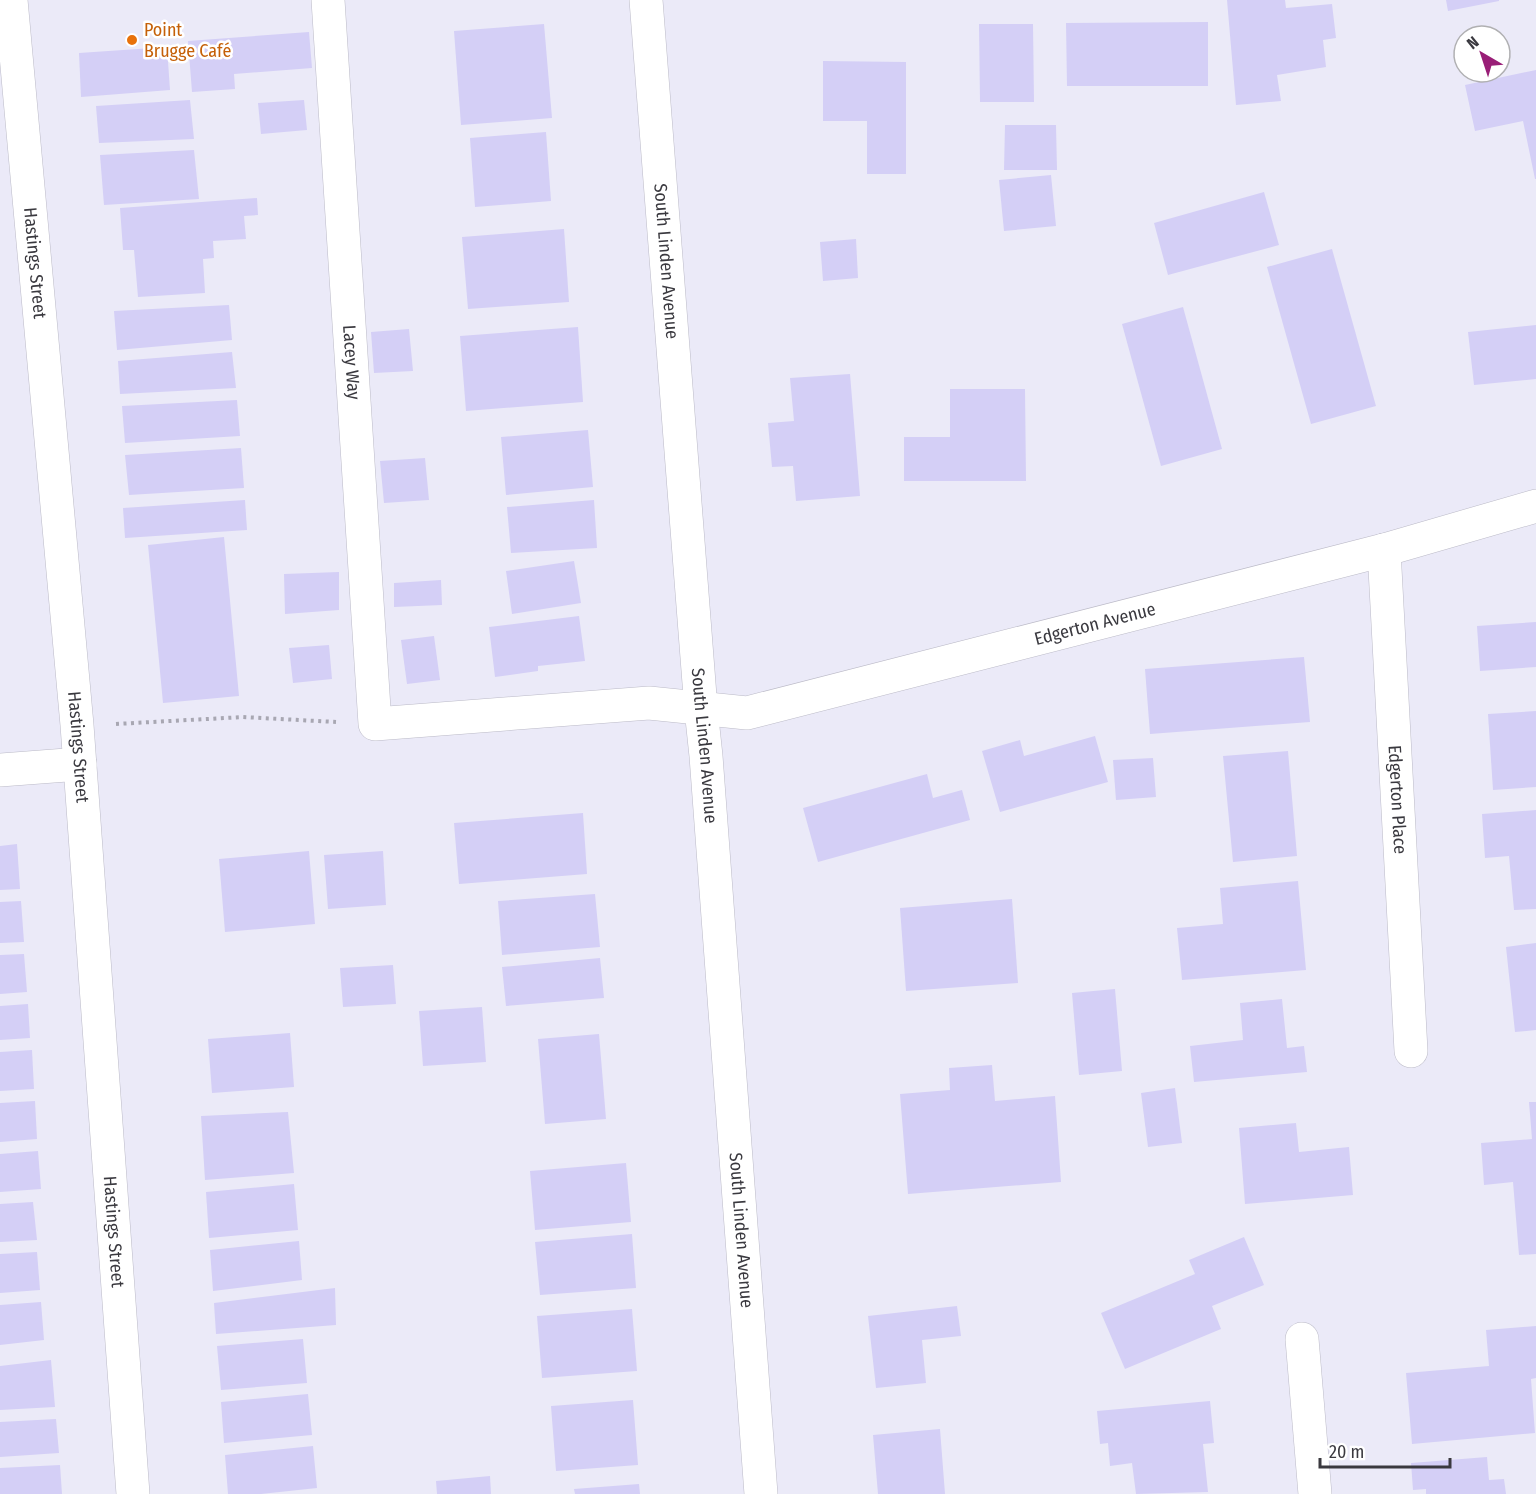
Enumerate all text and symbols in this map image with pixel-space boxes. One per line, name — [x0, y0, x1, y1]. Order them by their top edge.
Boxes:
place label: Point Brugge Café — [144, 19, 231, 62]
north arrow — [1452, 24, 1512, 84]
text: N — [1463, 32, 1483, 53]
marker: Point Brugge Café — [125, 33, 139, 47]
street label: South Linden Avenue — [649, 183, 683, 340]
street label: Hastings Street — [19, 206, 51, 320]
street label: Lacey Way — [338, 324, 365, 400]
street label: Edgerton Avenue — [1032, 598, 1158, 650]
street label: South Linden Avenue — [687, 667, 722, 824]
street label: Hastings Street — [63, 690, 94, 804]
street label: Edgerton Place — [1384, 745, 1411, 855]
street label: South Linden Avenue — [725, 1152, 758, 1309]
street label: Hastings Street — [99, 1175, 129, 1288]
scale bar — [1320, 1431, 1450, 1469]
text: 20 m — [1329, 1441, 1364, 1463]

